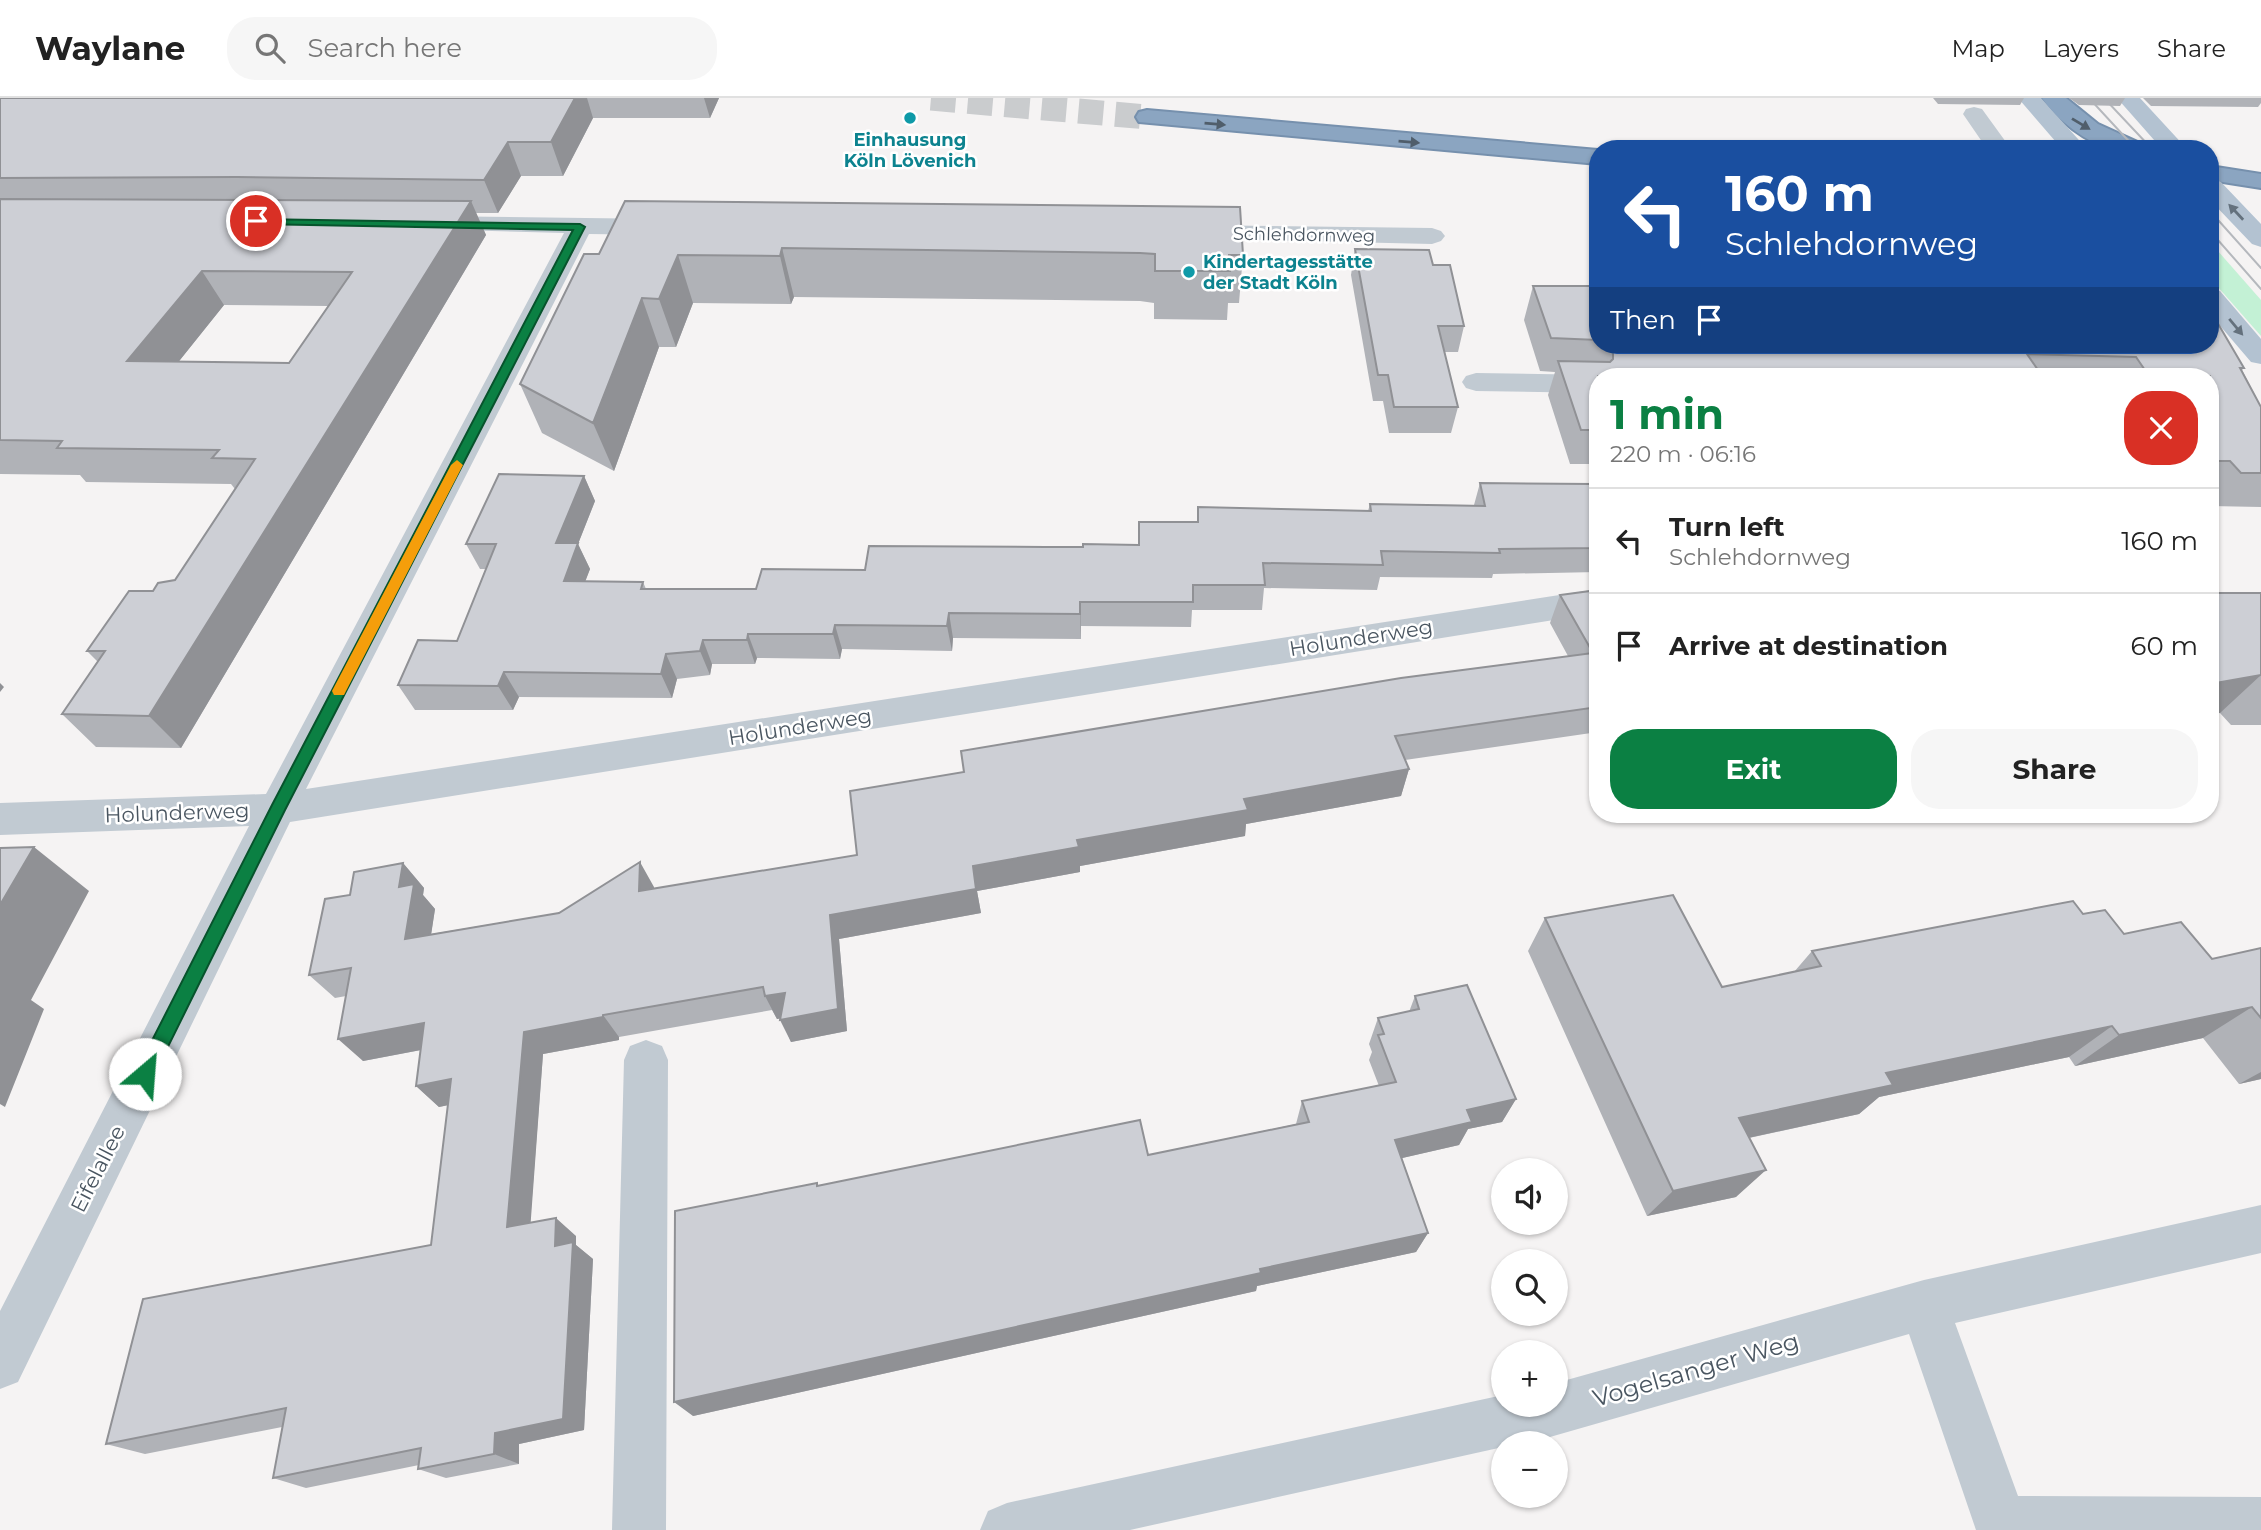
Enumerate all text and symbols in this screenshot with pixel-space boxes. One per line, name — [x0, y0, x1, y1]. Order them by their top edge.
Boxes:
search box — [227, 17, 717, 80]
text: Waylane — [35, 28, 185, 68]
icon: search — [251, 29, 289, 67]
text: Search here — [307, 32, 462, 64]
text: Map — [1951, 34, 2005, 63]
text: Layers — [2043, 34, 2119, 63]
text: Share — [2157, 34, 2226, 63]
marker: Einhausung Köln Lövenich — [902, 110, 918, 126]
one-way arrow — [2072, 117, 2091, 130]
one-way arrow — [1205, 119, 1227, 130]
place label: Einhausung Köln Lövenich — [844, 129, 976, 172]
one-way arrow — [1398, 137, 1420, 148]
text: 160 m — [1725, 164, 1874, 223]
icon: left — [1610, 168, 1701, 259]
pin — [226, 191, 286, 251]
icon: arrive — [237, 202, 275, 240]
one-way arrow — [2228, 204, 2244, 221]
street label: Schlehdornweg — [1233, 223, 1375, 247]
text: Schlehdornweg — [1725, 224, 1978, 263]
place label: Kindertagesstätte der Stadt Köln — [1203, 251, 1373, 294]
marker: Kindertagesstätte der Stadt Köln — [1181, 264, 1197, 280]
icon: arrive — [1690, 301, 1728, 339]
text: Then — [1610, 304, 1676, 336]
one-way arrow — [2228, 318, 2243, 335]
text: 1 min — [1610, 388, 1724, 440]
button: close — [2124, 391, 2198, 465]
text: 220 m · 06:16 — [1610, 440, 1756, 468]
text: Turn left — [1669, 511, 1785, 543]
icon: left — [1610, 522, 1648, 560]
text: 160 m — [2121, 525, 2198, 557]
text: Schlehdornweg — [1669, 543, 1851, 571]
street label: Holunderweg — [1287, 614, 1435, 661]
icon: arrive — [1610, 627, 1648, 665]
text: Arrive at destination — [1669, 630, 1948, 662]
text: 60 m — [2131, 630, 2198, 662]
street label: Holunderweg — [726, 703, 874, 750]
button: Exit — [1610, 729, 1897, 809]
button: Share — [1911, 729, 2198, 809]
street label: Holunderweg — [104, 797, 250, 828]
position arrow — [108, 1037, 182, 1111]
street label: Eifelallee — [65, 1121, 130, 1216]
map controls — [1491, 1158, 1568, 1508]
button: sound — [1491, 1158, 1568, 1235]
button: search — [1491, 1249, 1568, 1326]
street label: Vogelsanger Weg — [1589, 1326, 1802, 1413]
button: + — [1491, 1340, 1568, 1417]
button: − — [1491, 1431, 1568, 1508]

